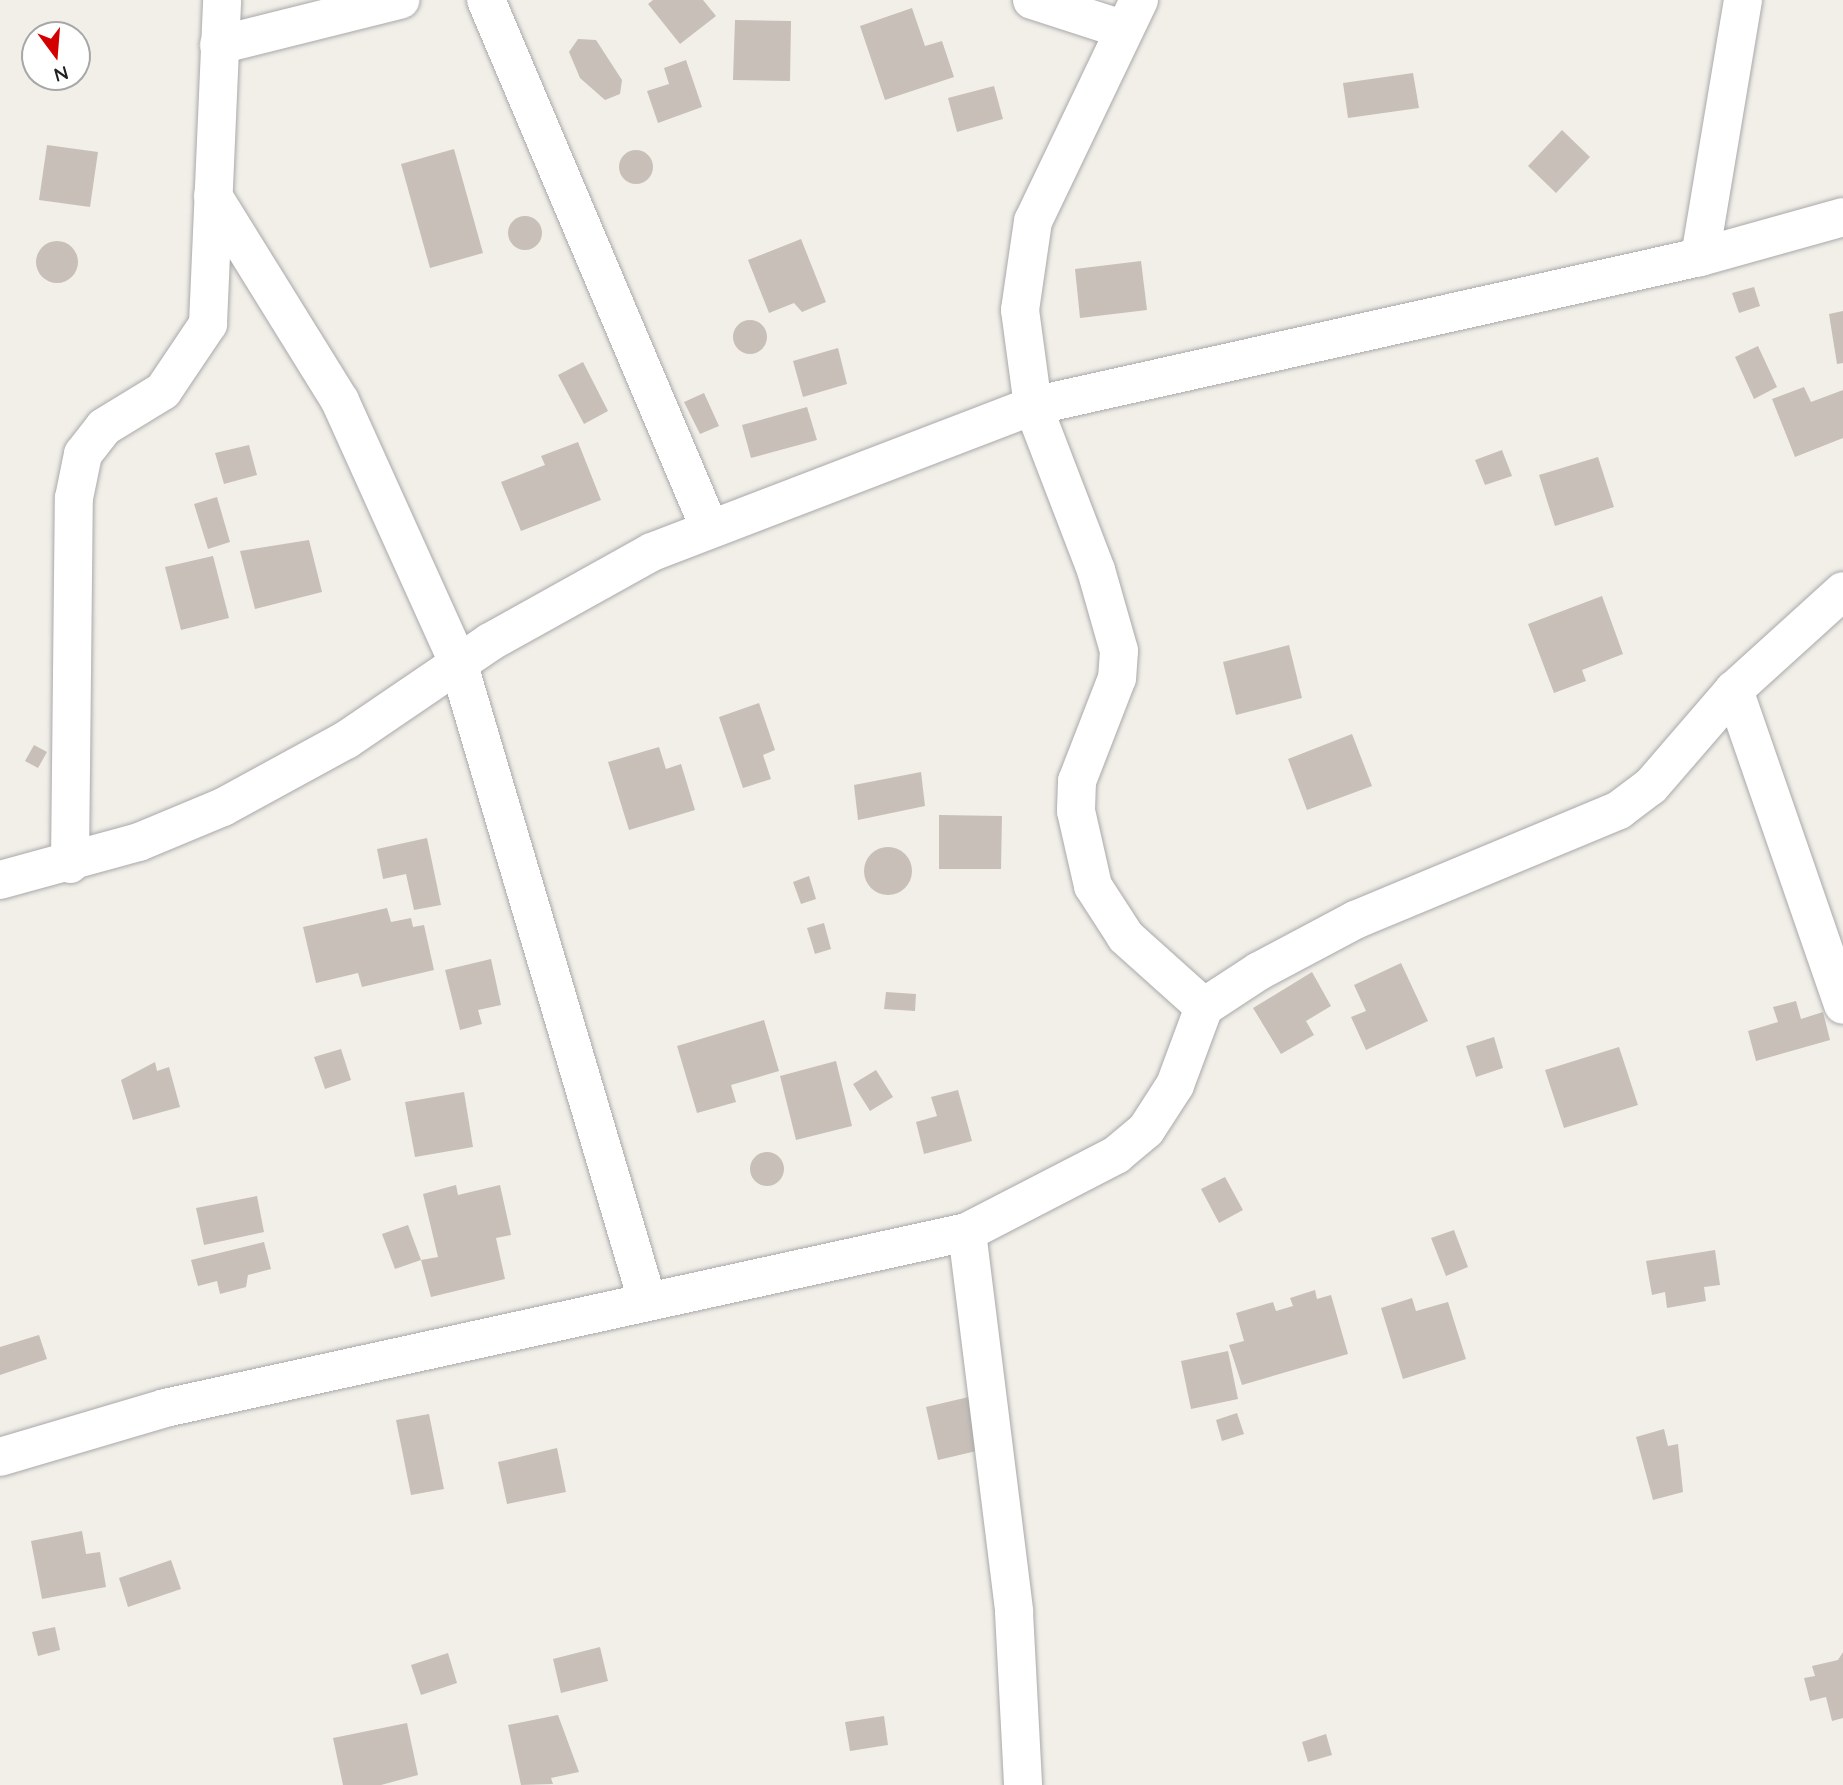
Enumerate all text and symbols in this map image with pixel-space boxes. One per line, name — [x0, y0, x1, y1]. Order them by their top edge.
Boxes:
north arrow — [21, 21, 91, 91]
text: N — [51, 61, 71, 88]

